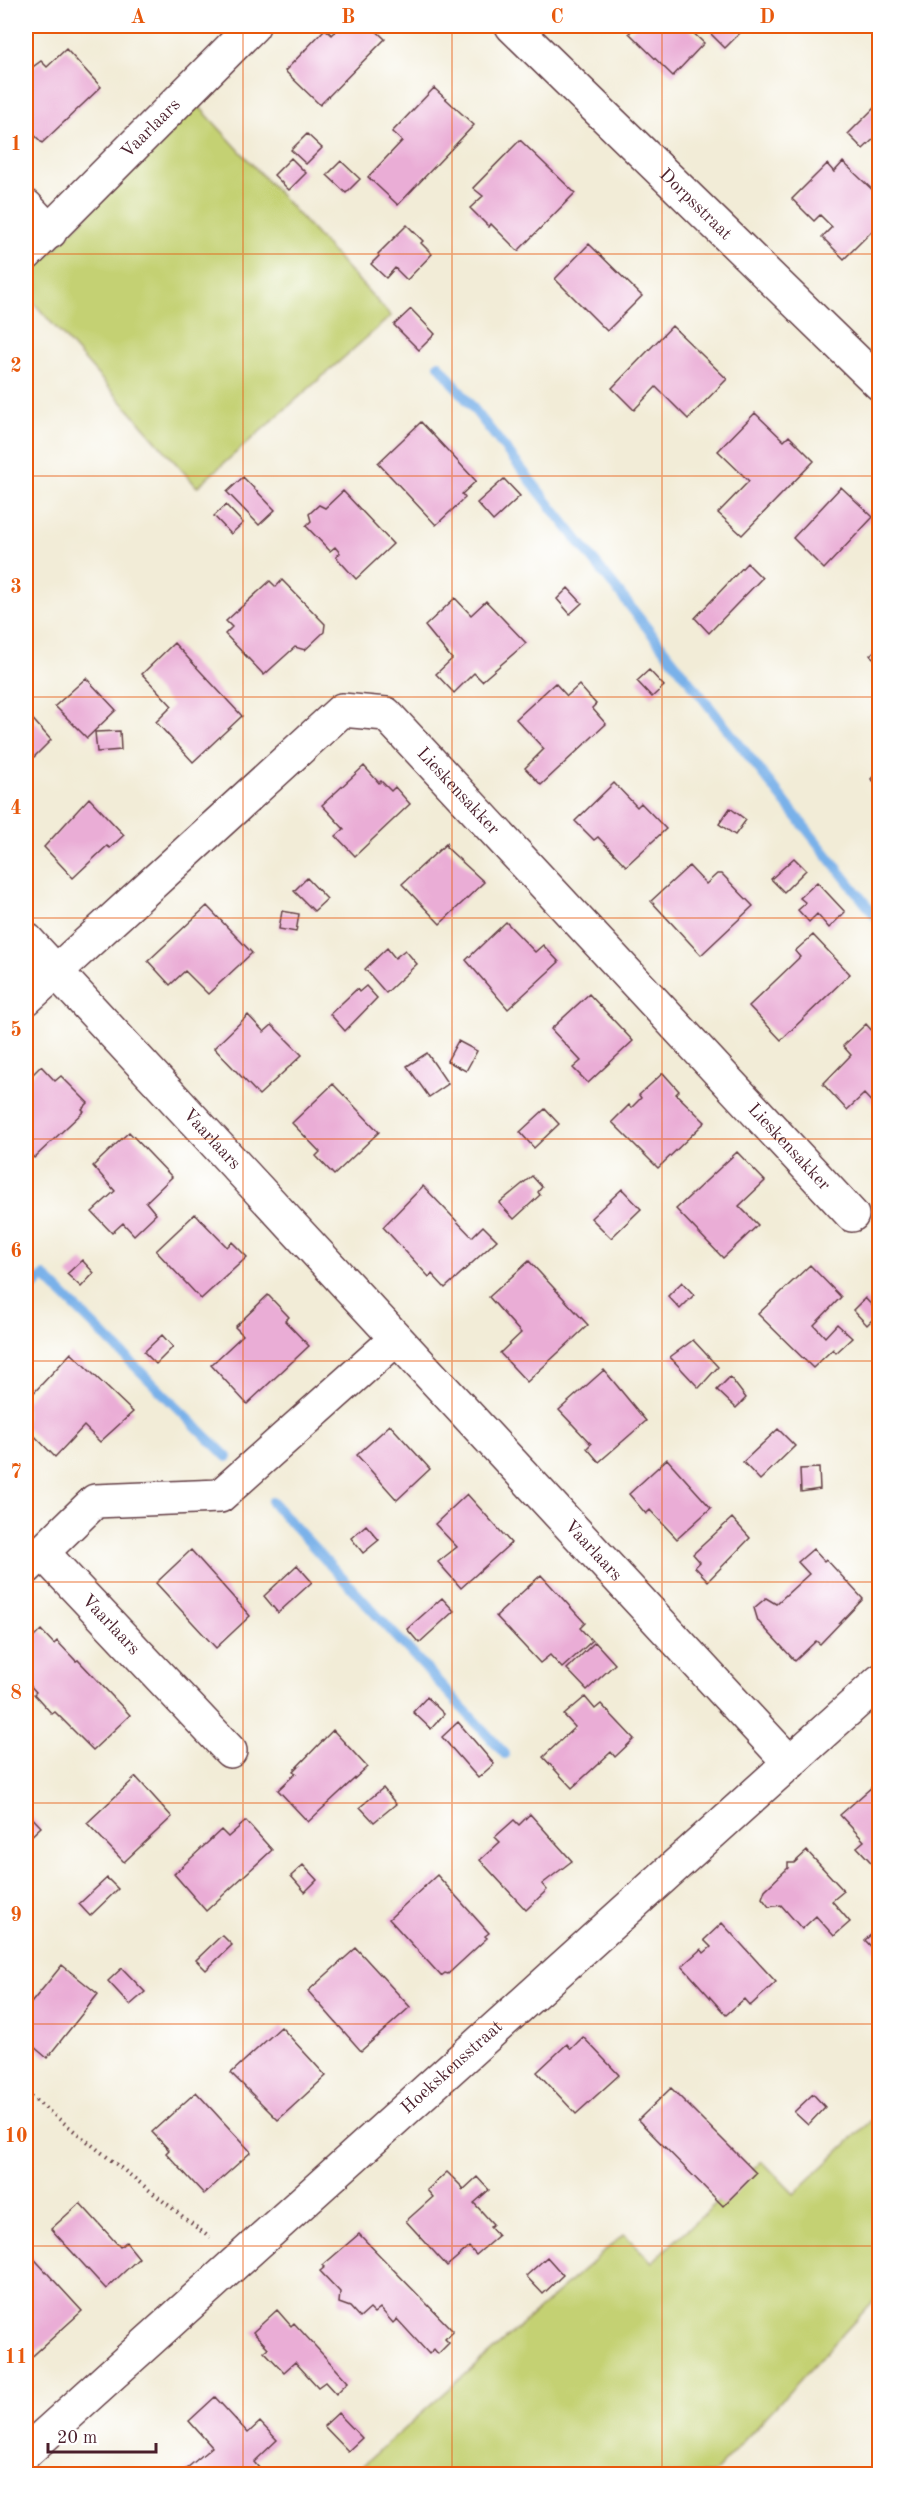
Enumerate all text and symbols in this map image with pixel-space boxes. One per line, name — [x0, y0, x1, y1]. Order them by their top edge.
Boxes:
text: A — [130, 8, 146, 28]
text: B — [341, 8, 355, 28]
text: C — [550, 8, 564, 28]
text: D — [759, 8, 775, 28]
street label: Vaarlaars — [118, 95, 184, 162]
text: 1 — [10, 135, 22, 155]
street label: Dorpsstraat — [656, 166, 735, 243]
text: 2 — [10, 357, 22, 377]
text: 3 — [10, 578, 22, 598]
street label: Lieskensakker — [413, 744, 503, 839]
text: 4 — [10, 799, 22, 819]
text: 5 — [10, 1020, 22, 1041]
street label: Lieskensakker — [744, 1100, 834, 1195]
street label: Vaarlaars — [179, 1105, 244, 1173]
text: 6 — [10, 1242, 22, 1262]
text: 7 — [10, 1463, 22, 1483]
street label: Vaarlaars — [561, 1517, 625, 1585]
street label: Vaarlaars — [78, 1591, 143, 1658]
text: 8 — [10, 1684, 22, 1704]
text: 9 — [10, 1906, 22, 1926]
street label: Hoekskensstraat — [398, 2017, 506, 2117]
text: 10 — [4, 2127, 28, 2147]
text: 11 — [4, 2348, 28, 2368]
scale bar — [48, 2416, 156, 2454]
text: 20 m — [57, 2429, 97, 2447]

